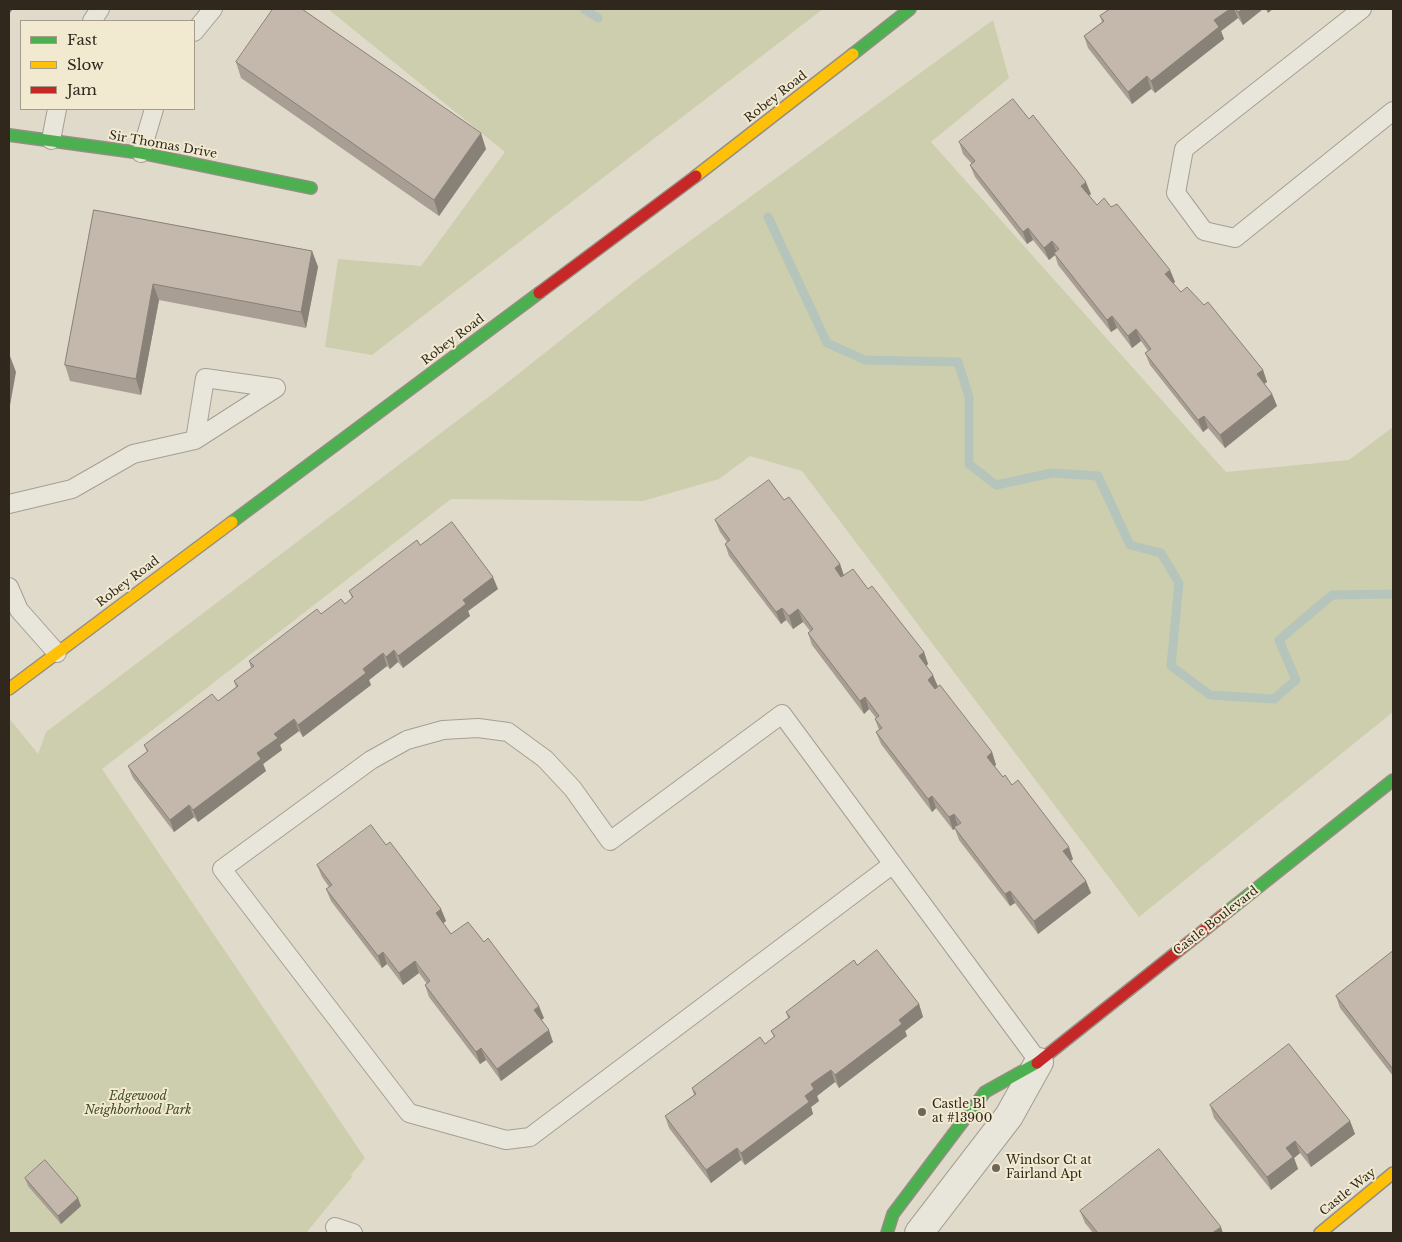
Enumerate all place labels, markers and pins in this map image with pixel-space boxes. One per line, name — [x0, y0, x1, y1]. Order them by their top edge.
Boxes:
place label: Castle Bl at #13900 — [932, 1098, 992, 1126]
marker: Castle Bl at #13900 — [916, 1106, 928, 1118]
place label: Windsor Ct at Fairland Apt — [1006, 1154, 1092, 1182]
marker: Windsor Ct at Fairland Apt — [990, 1162, 1002, 1174]

